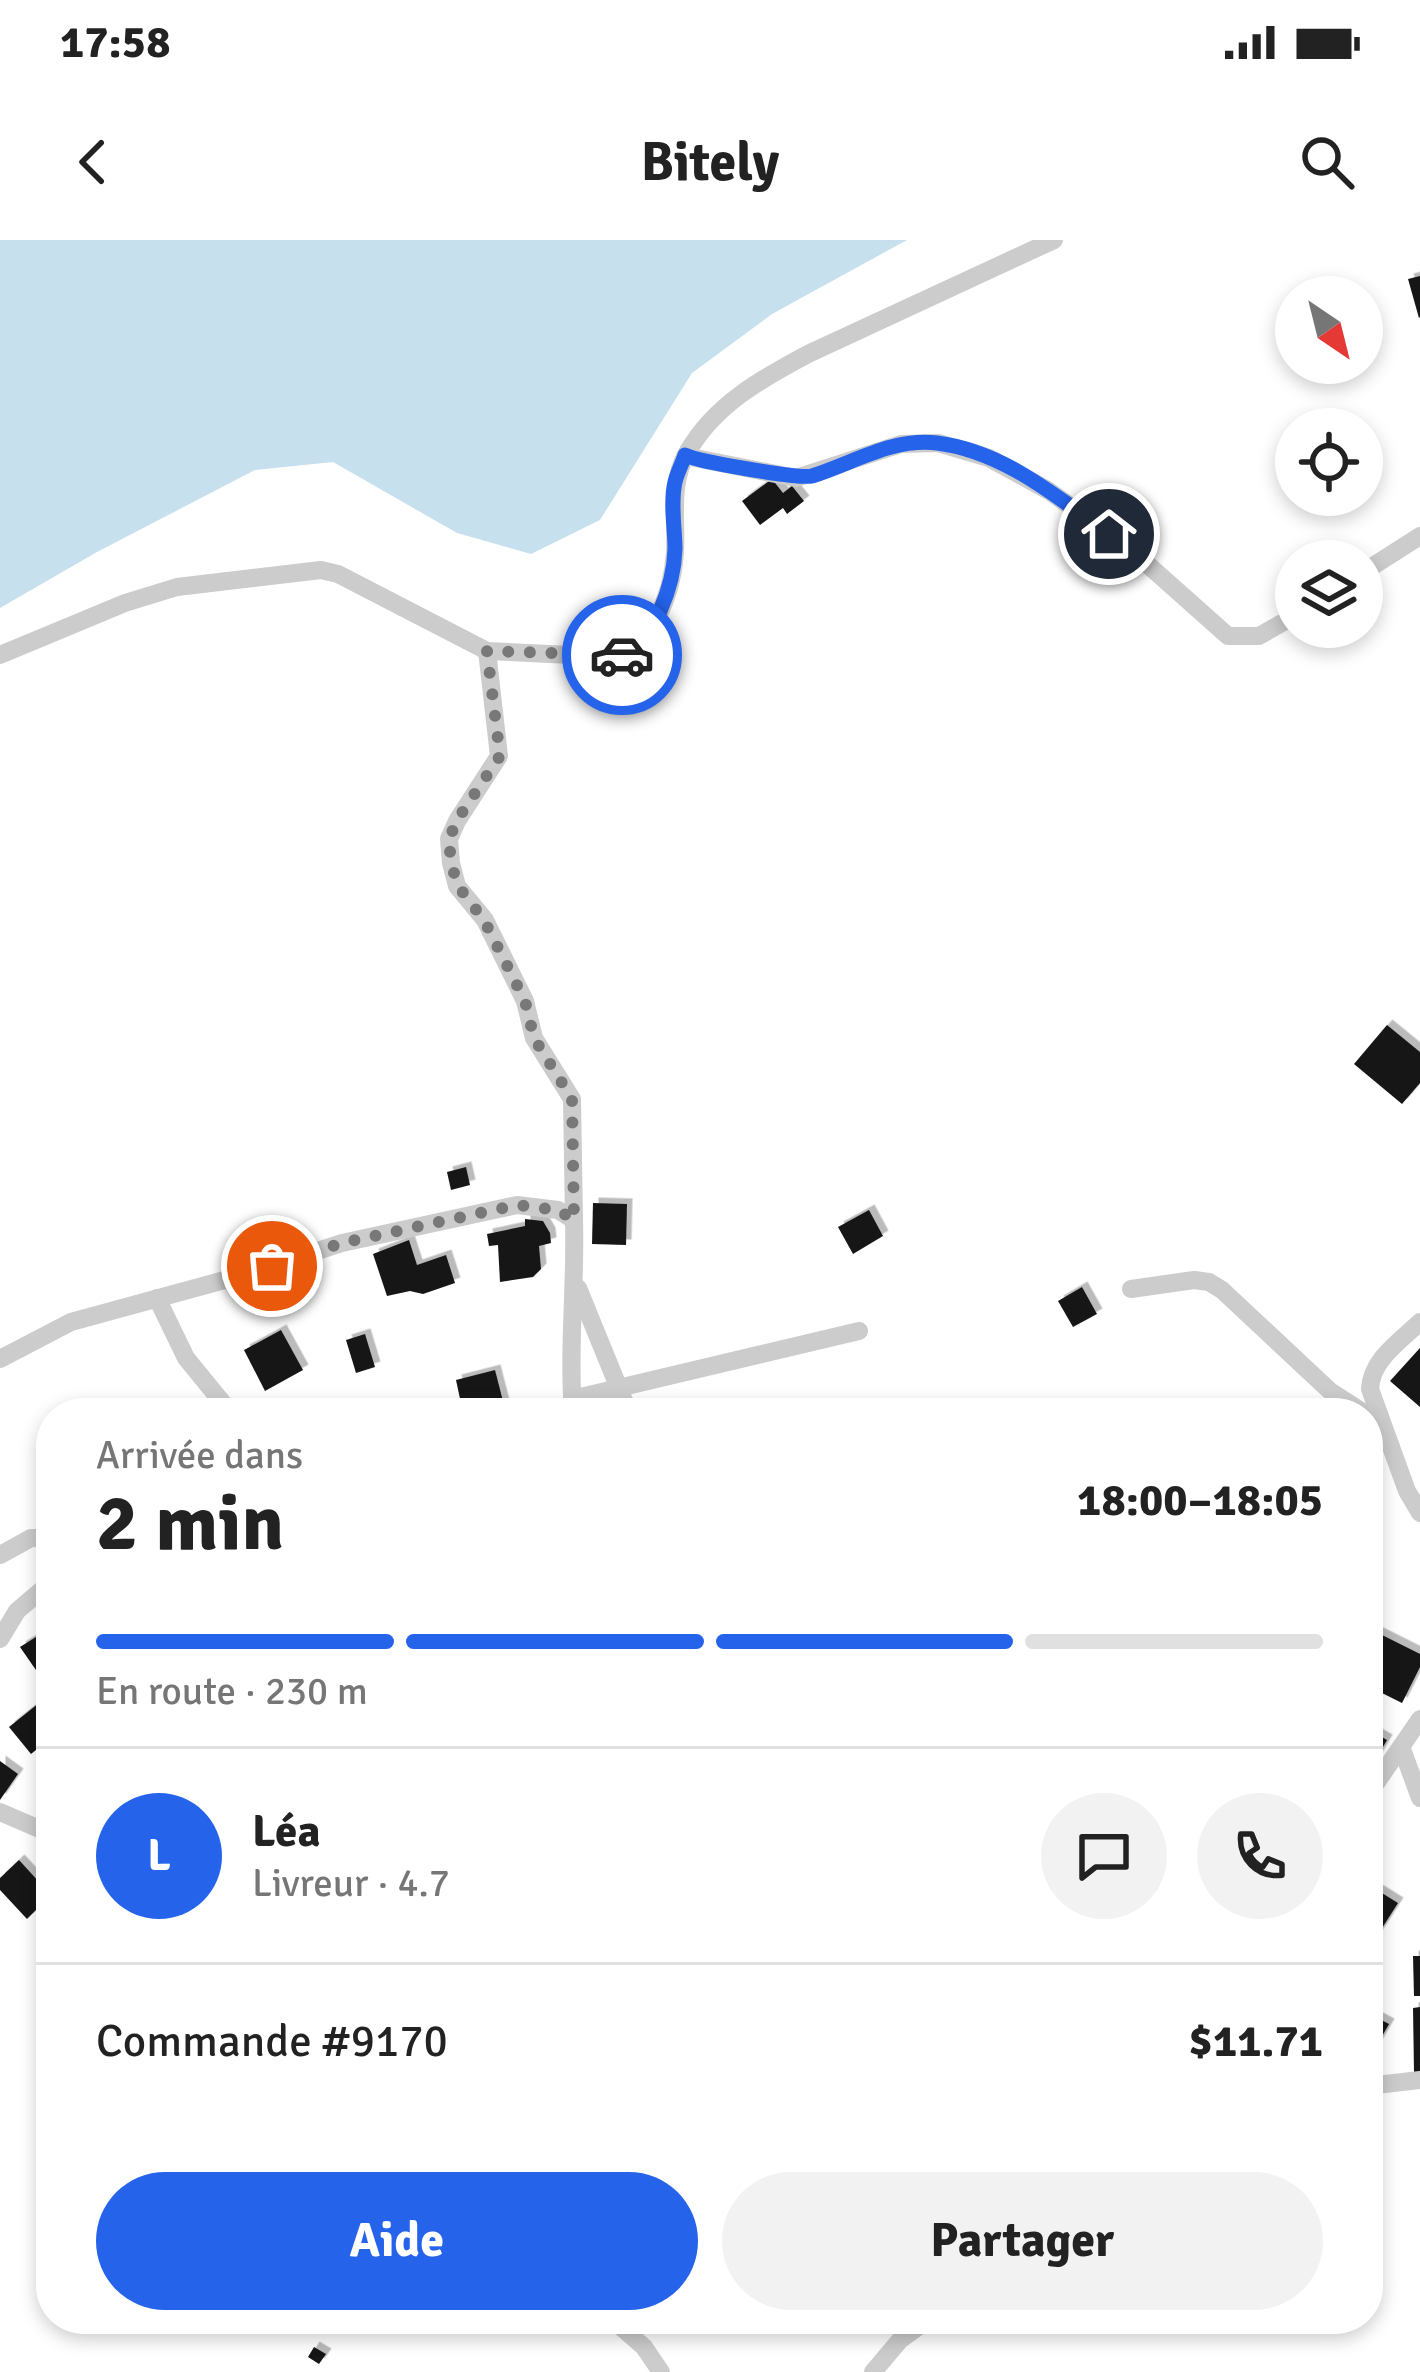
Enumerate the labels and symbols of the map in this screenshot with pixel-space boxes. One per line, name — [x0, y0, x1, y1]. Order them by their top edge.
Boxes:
north arrow — [1275, 276, 1383, 384]
pin — [1058, 483, 1160, 585]
courier — [562, 595, 682, 715]
pin — [221, 1215, 323, 1317]

